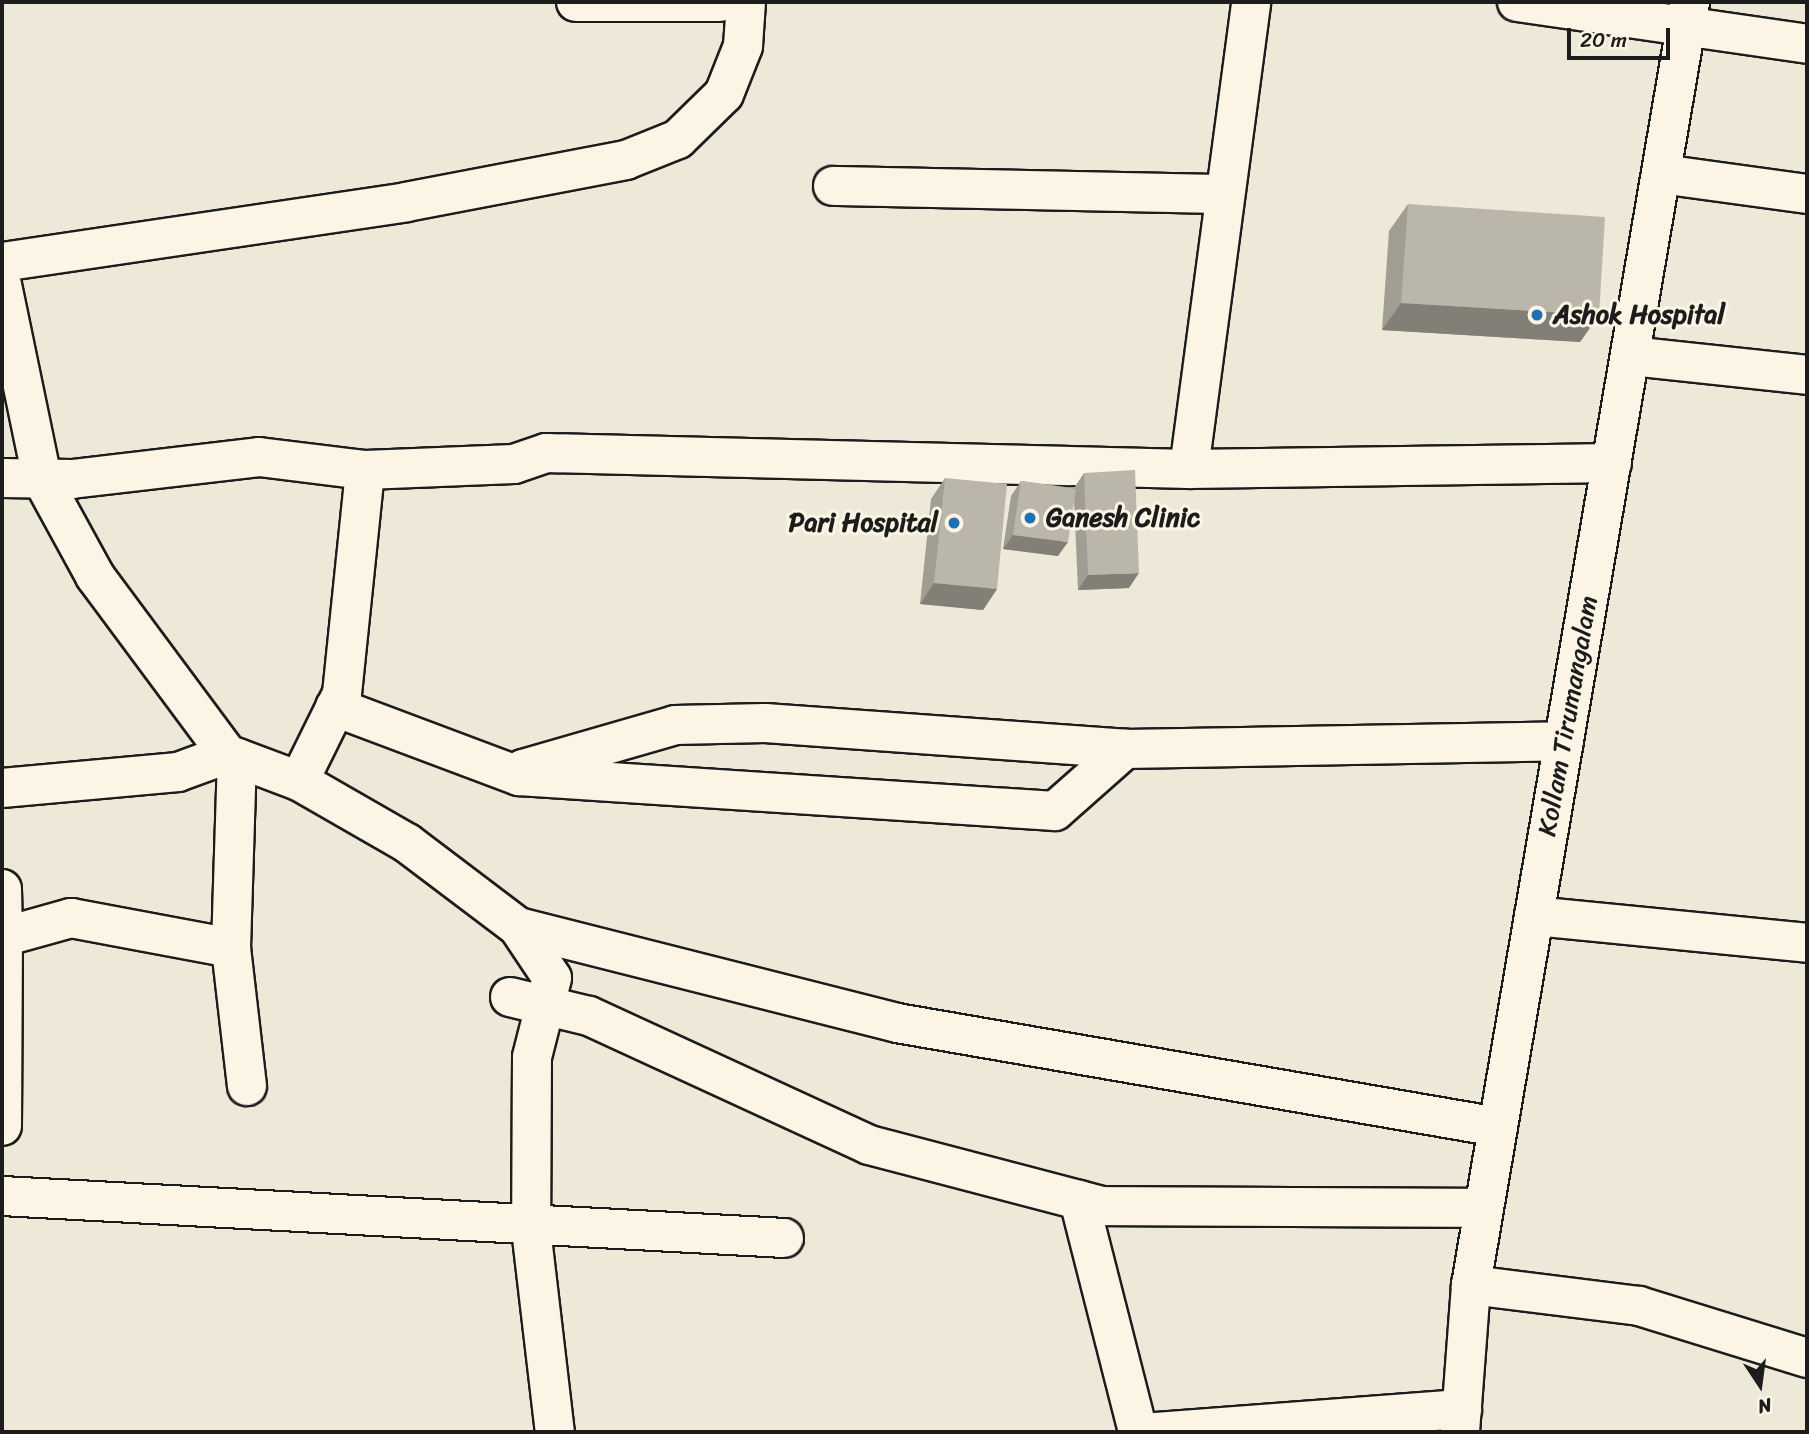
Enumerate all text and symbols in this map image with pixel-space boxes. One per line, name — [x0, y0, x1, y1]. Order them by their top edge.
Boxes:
scale bar — [1571, 14, 1674, 58]
text: 20 m — [1580, 21, 1627, 59]
place label: Ashok Hospital — [1553, 299, 1725, 331]
marker: Ashok Hospital — [1527, 305, 1547, 325]
place label: Ganesh Clinic — [1046, 502, 1200, 534]
place label: Pari Hospital — [789, 507, 938, 539]
marker: Ganesh Clinic — [1020, 508, 1040, 528]
marker: Pari Hospital — [944, 513, 964, 533]
street label: Kollam Tirumangalam — [1531, 593, 1605, 839]
north arrow — [1725, 1350, 1795, 1420]
text: N — [1755, 1388, 1775, 1424]

